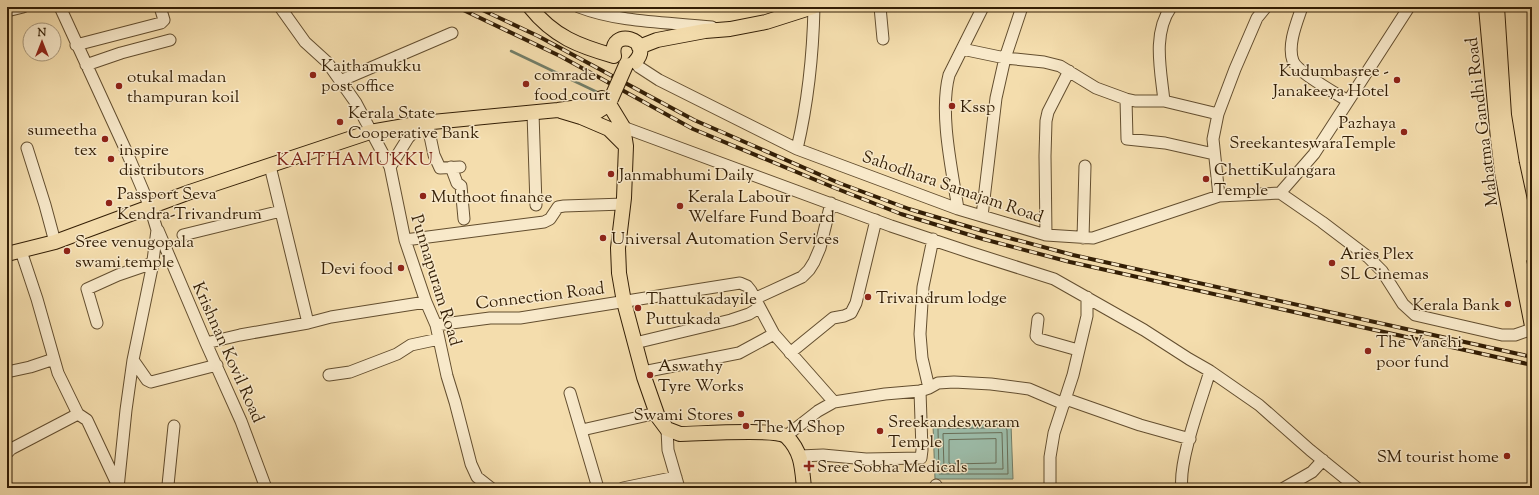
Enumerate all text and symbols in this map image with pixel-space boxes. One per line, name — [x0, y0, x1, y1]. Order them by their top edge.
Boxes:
north arrow — [22, 22, 62, 62]
text: N — [37, 25, 47, 41]
street label: Mahatma Gandhi Road — [1461, 35, 1505, 208]
place label: Kaithamukku post office — [321, 55, 421, 99]
place label: Kudumbasree - Janakeeya Hotel — [1272, 60, 1389, 104]
place label: comrade food court — [534, 64, 610, 108]
place label: otukal madan thampuran koil — [127, 66, 240, 110]
marker: Kaithamukku post office — [308, 70, 318, 80]
marker: Kudumbasree - Janakeeya Hotel — [1392, 75, 1402, 85]
marker: comrade food court — [521, 79, 531, 89]
marker: otukal madan thampuran koil — [114, 81, 124, 91]
place label: Kssp — [960, 96, 995, 120]
marker: Kssp — [947, 101, 957, 111]
place label: Kerala State Cooperative Bank — [348, 102, 479, 146]
place label: Pazhaya SreekanteswaraTemple — [1229, 112, 1396, 156]
marker: Kerala State Cooperative Bank — [335, 117, 345, 127]
place label: sumeetha tex — [27, 119, 97, 163]
marker: Pazhaya SreekanteswaraTemple — [1399, 127, 1409, 137]
marker: sumeetha tex — [100, 134, 110, 144]
place label: inspire distributors — [119, 139, 205, 183]
street label: Sahodhara Samajam Road — [859, 146, 1047, 230]
district label: KAITHAMUKKU — [276, 148, 434, 174]
marker: inspire distributors — [106, 154, 116, 164]
place label: ChettiKulangara Temple — [1214, 159, 1336, 203]
place label: Janmabhumi Daily — [618, 164, 755, 188]
marker: Janmabhumi Daily — [606, 169, 616, 179]
marker: ChettiKulangara Temple — [1201, 174, 1211, 184]
place label: Passport Seva Kendra-Trivandrum — [117, 183, 262, 227]
place label: Muthoot finance — [431, 186, 552, 210]
place label: Kerala Labour Welfare Fund Board — [688, 186, 835, 230]
marker: Muthoot finance — [418, 191, 428, 201]
marker: Passport Seva Kendra-Trivandrum — [104, 198, 114, 208]
marker: Kerala Labour Welfare Fund Board — [675, 201, 685, 211]
street label: Punnapuram Road — [404, 212, 467, 350]
place label: Universal Automation Services — [611, 228, 839, 252]
place label: Sree venugopala swami temple — [75, 231, 194, 275]
marker: Universal Automation Services — [598, 233, 608, 243]
place label: Aries Plex SL Cinemas — [1340, 243, 1429, 287]
marker: Sree venugopala swami temple — [62, 246, 72, 256]
place label: Devi food — [321, 258, 393, 282]
marker: Aries Plex SL Cinemas — [1327, 258, 1337, 268]
marker: Devi food — [396, 263, 406, 273]
street label: Connection Road — [474, 277, 606, 317]
street label: Krishnan Kovil Road — [185, 278, 269, 427]
place label: Trivandrum lodge — [876, 287, 1007, 311]
place label: Thattukadayile Puttukada — [646, 288, 757, 332]
marker: Trivandrum lodge — [863, 292, 873, 302]
place label: Kerala Bank — [1412, 294, 1500, 318]
marker: Kerala Bank — [1503, 299, 1513, 309]
marker: Thattukadayile Puttukada — [633, 303, 643, 313]
place label: The Vanchi poor fund — [1376, 331, 1462, 375]
marker: The Vanchi poor fund — [1363, 346, 1373, 356]
place label: Aswathy Tyre Works — [658, 355, 744, 399]
marker: Aswathy Tyre Works — [645, 370, 655, 380]
place label: Swami Stores — [634, 404, 733, 428]
marker: Swami Stores — [736, 409, 746, 419]
place label: Sreekandeswaram Temple — [888, 411, 1020, 455]
place label: The M Shop — [754, 416, 845, 440]
marker: The M Shop — [741, 421, 751, 431]
marker: Sreekandeswaram Temple — [875, 426, 885, 436]
place label: SM tourist home — [1377, 446, 1499, 470]
marker: SM tourist home — [1502, 451, 1512, 461]
place label: Sree Sobha Medicals — [817, 456, 968, 480]
marker: Sree Sobha Medicals — [804, 461, 814, 471]

